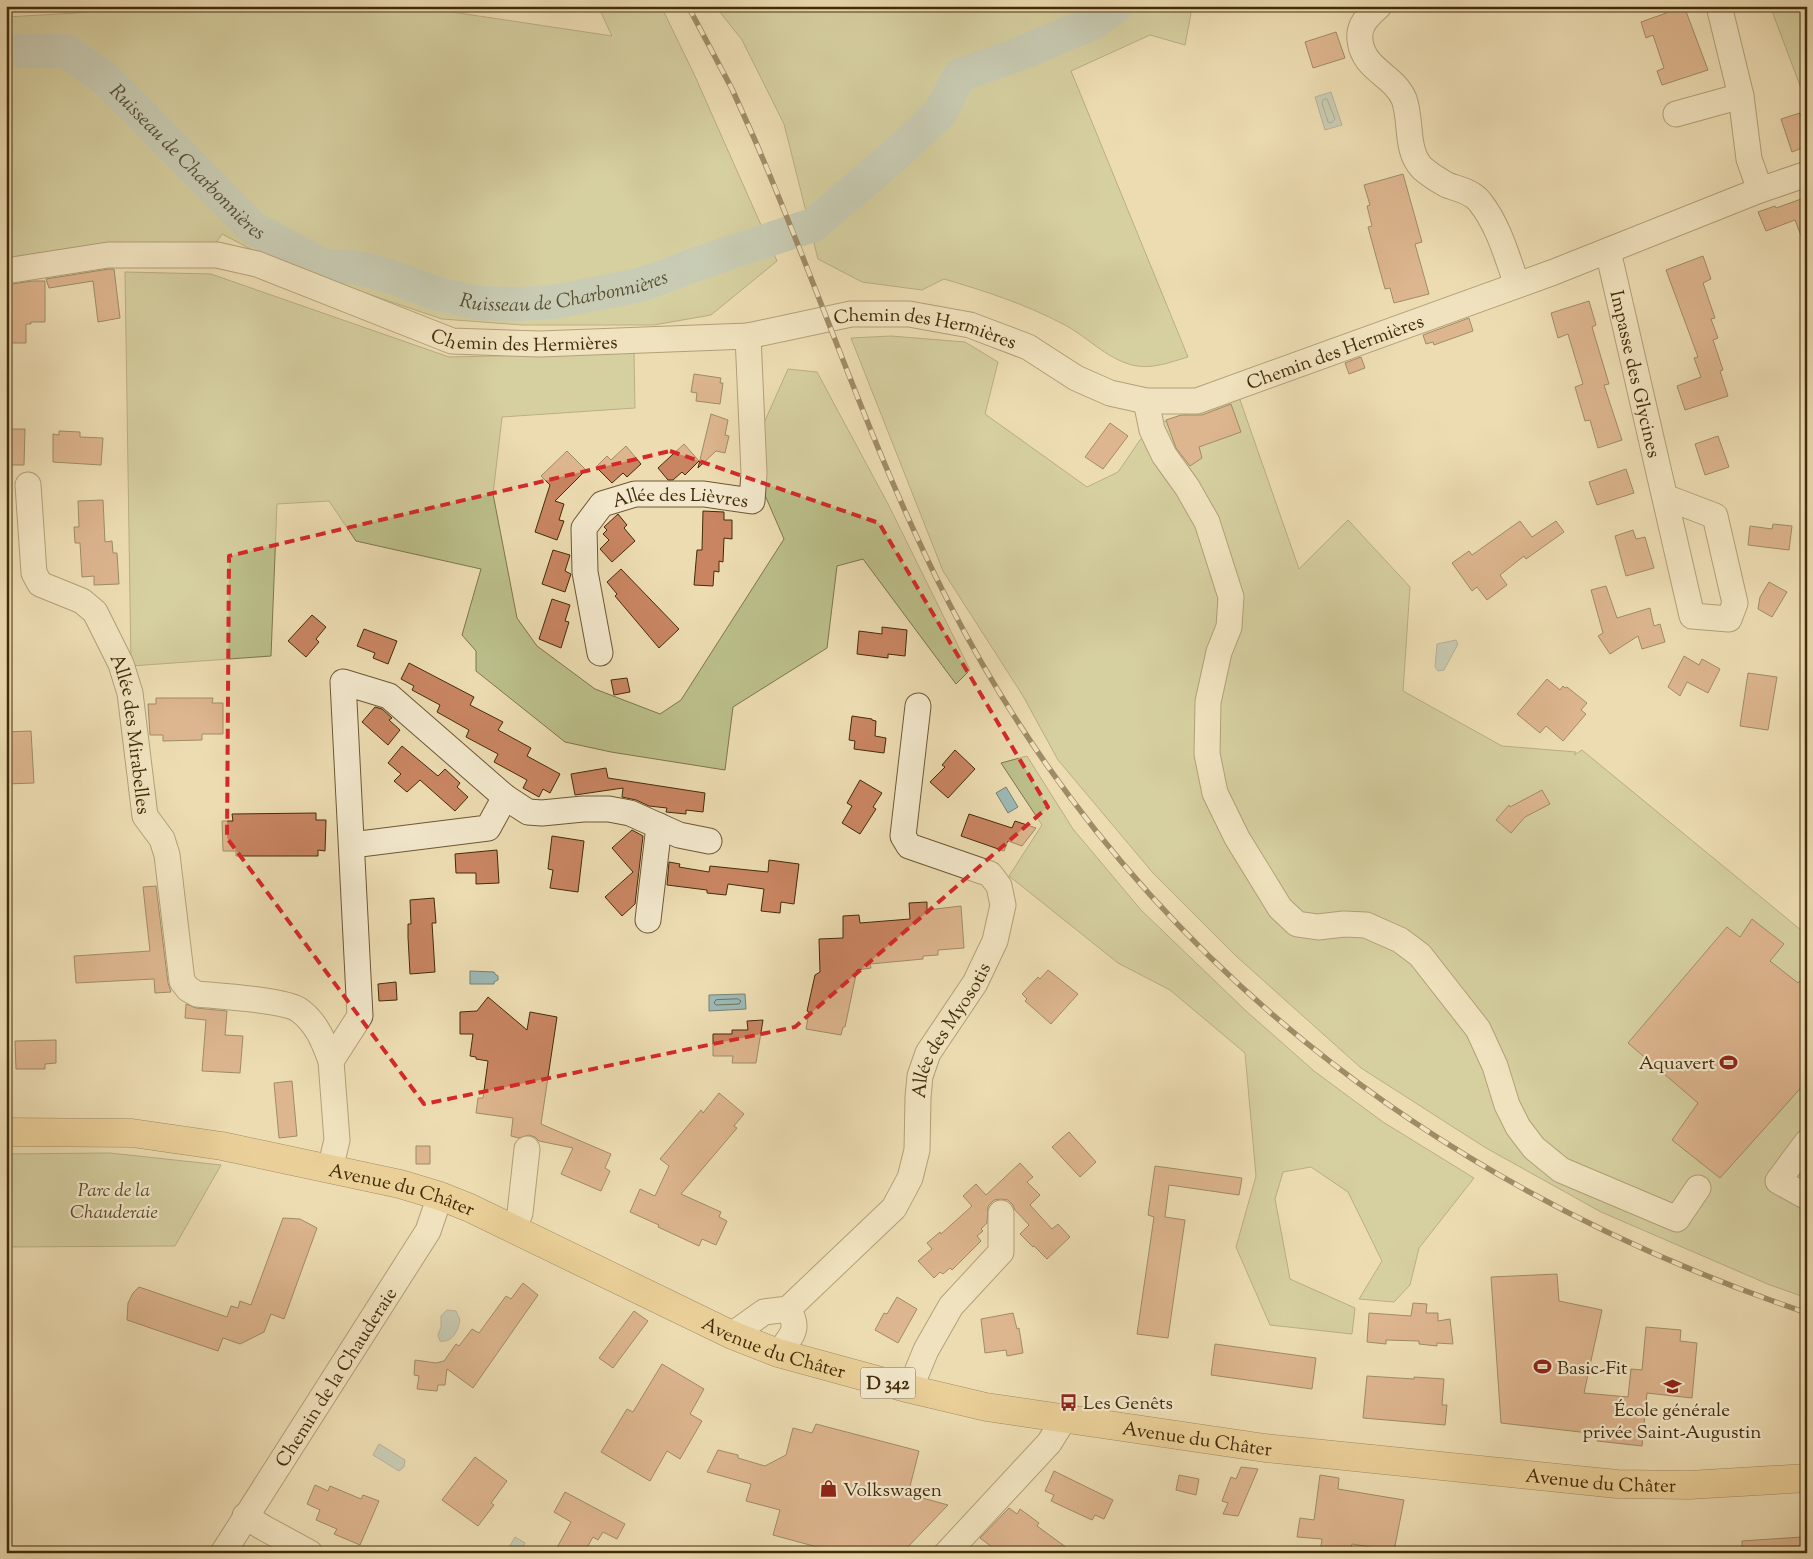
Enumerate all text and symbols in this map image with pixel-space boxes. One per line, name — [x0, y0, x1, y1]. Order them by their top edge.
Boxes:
water label: Ruisseau de Charbonnières — [102, 79, 269, 249]
water label: Ruisseau de Charbonnières — [457, 264, 673, 321]
street label: Impasse des Glycines — [1601, 288, 1666, 461]
street label: Chemin des Hermières — [831, 302, 1020, 357]
street label: Chemin des Hermières — [1243, 309, 1428, 398]
street label: Chemin des Hermières — [426, 323, 618, 360]
street label: Allée des Lièvres — [609, 483, 750, 516]
street label: Allée des Mirabelles — [102, 649, 156, 816]
street label: Allée des Myosotis — [907, 959, 999, 1100]
place label: Aquavert — [1639, 1051, 1715, 1078]
sports icon: Aquavert — [1719, 1052, 1739, 1072]
street label: Avenue du Châter — [326, 1158, 479, 1224]
park label: Parc de la Chauderaie — [70, 1178, 158, 1227]
street label: Chemin de la Chauderaie — [270, 1283, 405, 1473]
street label: Avenue du Châter — [697, 1311, 848, 1387]
place label: Basic-Fit — [1557, 1356, 1628, 1383]
sports icon: Basic-Fit — [1533, 1357, 1553, 1377]
road number: D 342 — [860, 1368, 916, 1399]
school or university icon: École générale privée Saint-Augustin — [1662, 1376, 1682, 1396]
place label: Les Genêts — [1083, 1391, 1173, 1418]
bus stop icon: Les Genêts — [1059, 1392, 1079, 1412]
place label: École générale privée Saint-Augustin — [1582, 1398, 1762, 1447]
street label: Avenue du Châter — [1120, 1416, 1273, 1465]
street label: Avenue du Châter — [1524, 1464, 1676, 1501]
place label: Volkswagen — [843, 1478, 942, 1505]
shop icon: Volkswagen — [819, 1479, 839, 1499]

